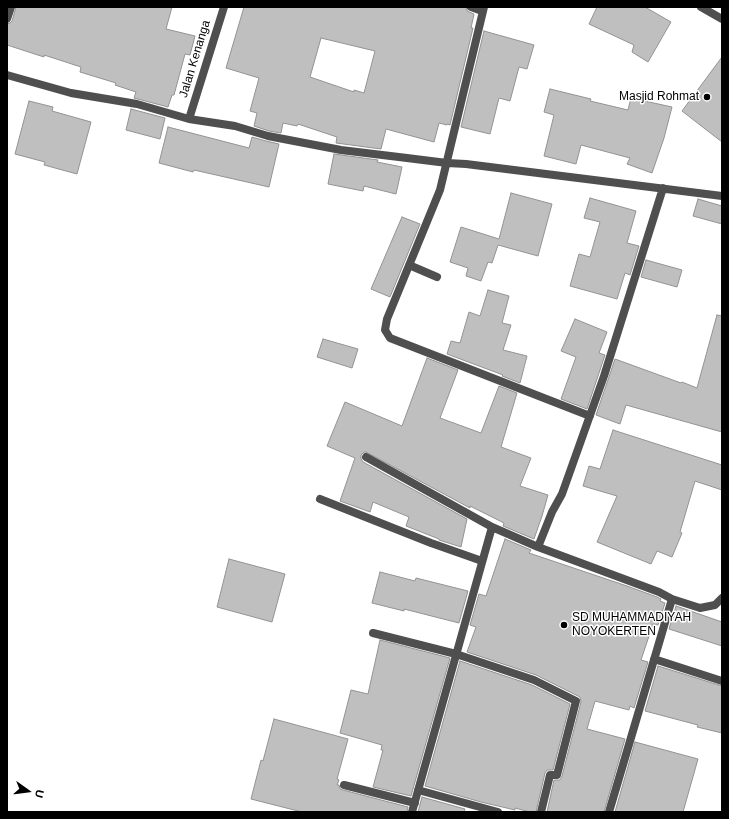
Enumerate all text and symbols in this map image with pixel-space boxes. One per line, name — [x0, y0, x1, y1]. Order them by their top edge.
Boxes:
street label: Jalan Kenanga — [176, 19, 214, 99]
place label: Masjid Rohmat — [619, 90, 699, 104]
marker: Masjid Rohmat — [702, 92, 712, 102]
place label: SD MUHAMMADIYAH NOYOKERTEN — [572, 611, 691, 639]
marker: SD MUHAMMADIYAH NOYOKERTEN — [559, 620, 569, 630]
north arrow — [8, 771, 48, 811]
text: U — [33, 789, 46, 799]

